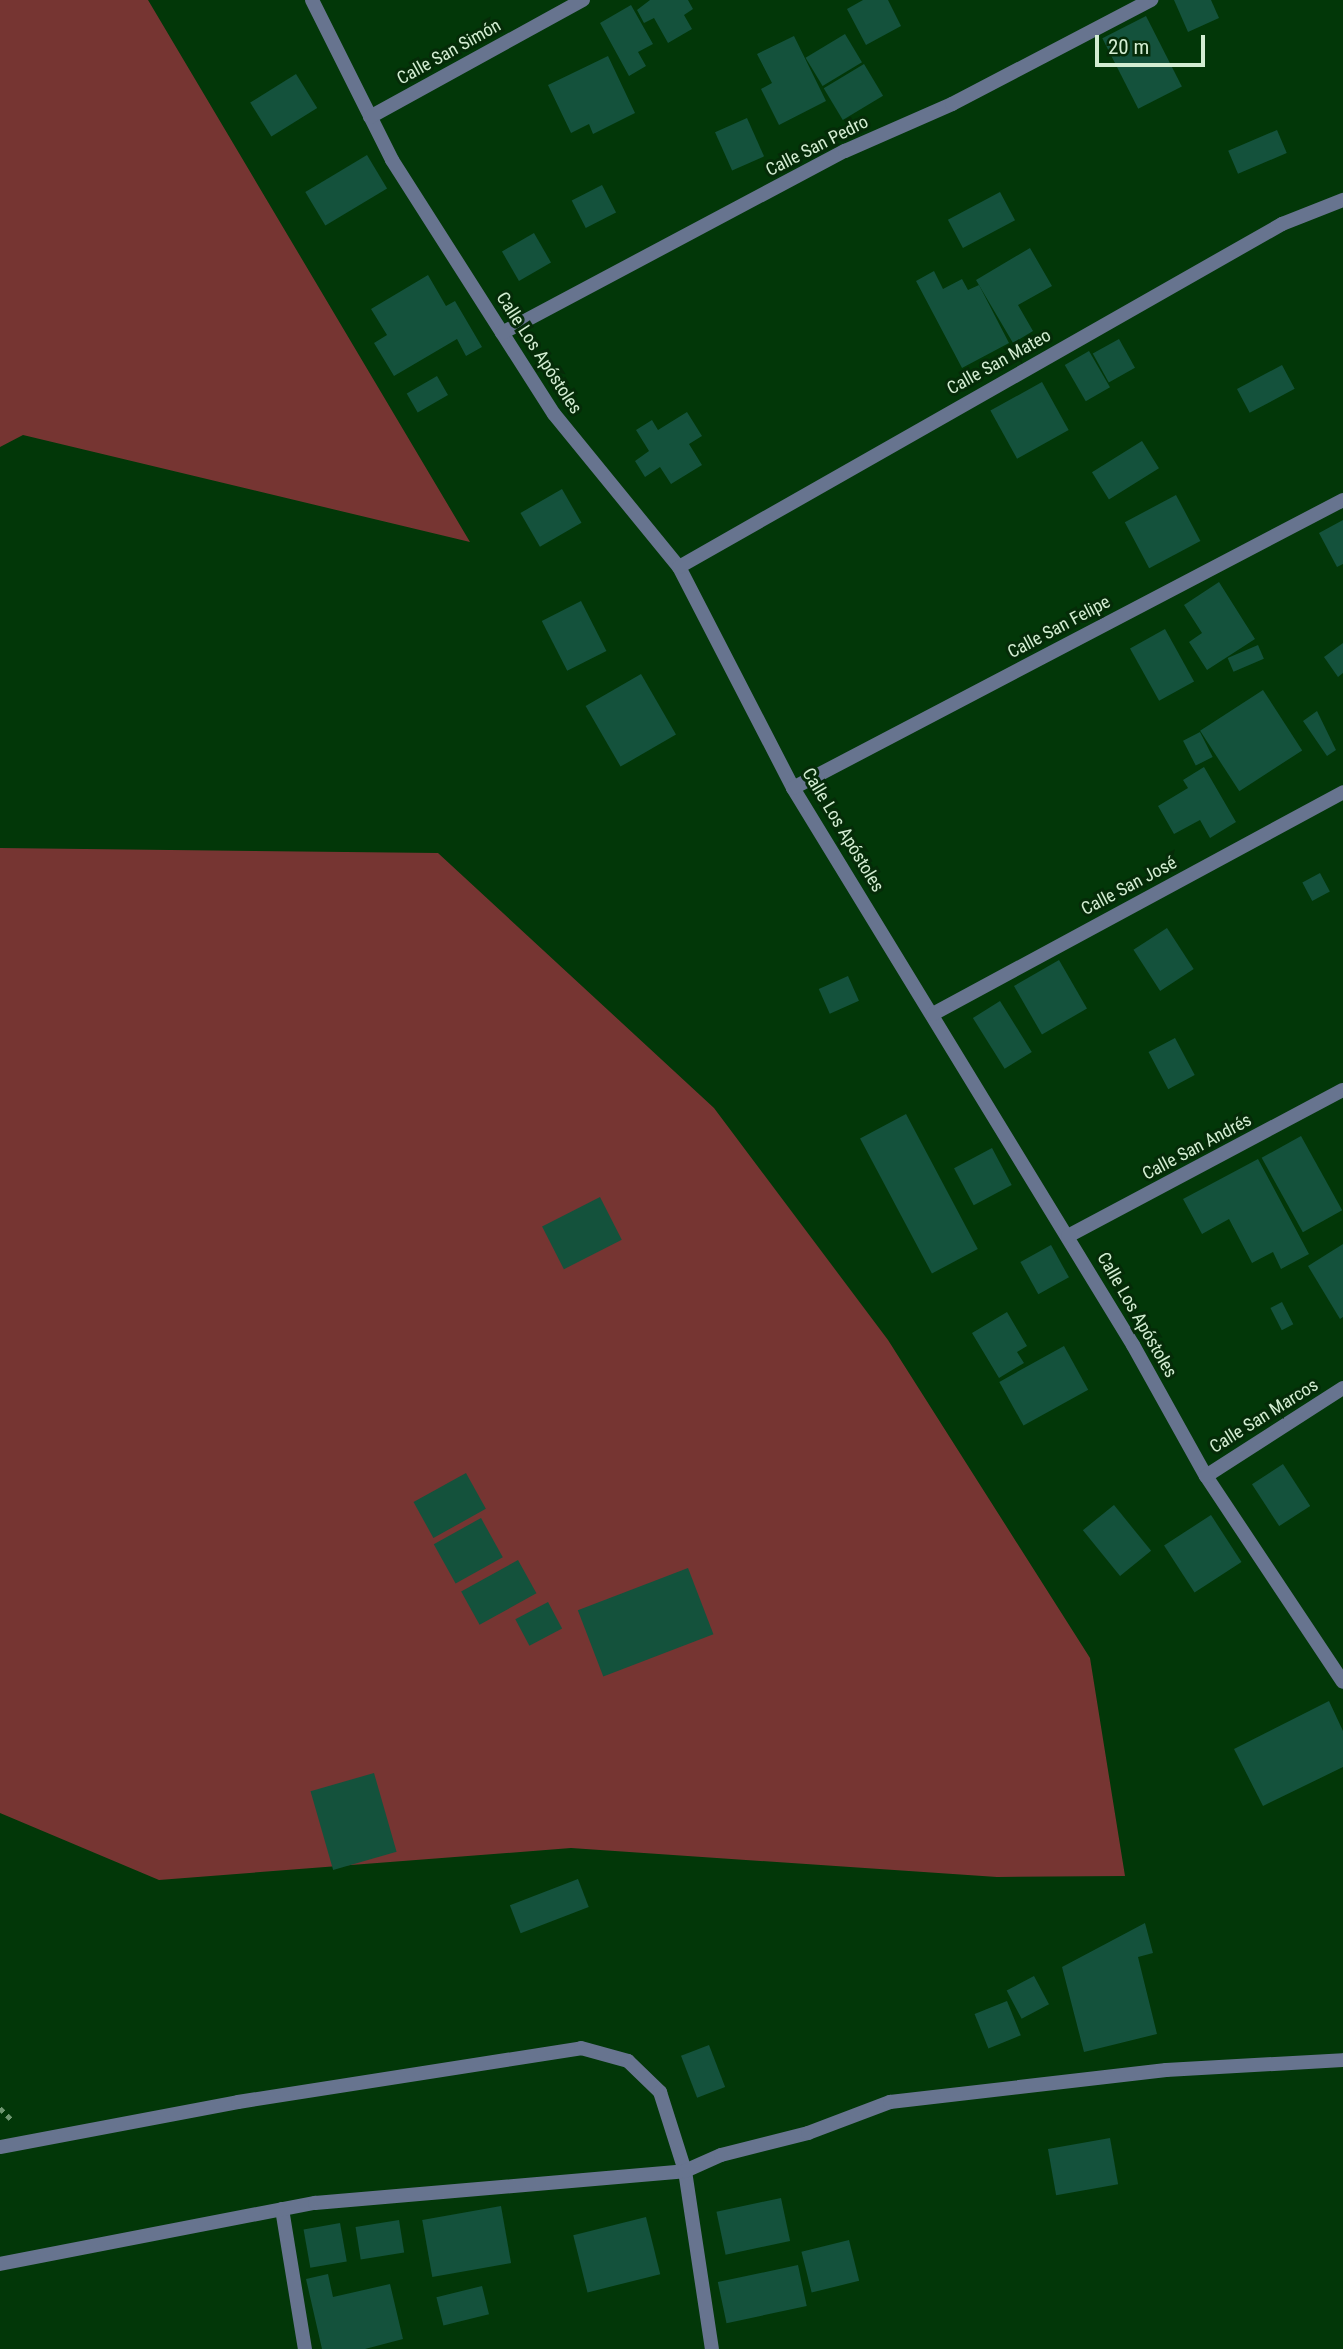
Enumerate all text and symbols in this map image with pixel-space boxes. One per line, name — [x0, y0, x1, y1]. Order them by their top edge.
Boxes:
street label: Calle San Simón — [393, 15, 505, 89]
scale bar — [1098, 21, 1208, 65]
text: 20 m — [1108, 35, 1149, 59]
street label: Calle San Pedro — [762, 111, 872, 181]
street label: Calle Los Apóstoles — [492, 288, 586, 418]
street label: Calle San Mateo — [943, 325, 1055, 399]
street label: Calle San Felipe — [1004, 591, 1114, 663]
street label: Calle Los Apóstoles — [797, 764, 889, 896]
street label: Calle San José — [1078, 852, 1180, 920]
street label: Calle San Andrés — [1139, 1109, 1255, 1185]
street label: Calle Los Apóstoles — [1092, 1249, 1182, 1381]
street label: Calle San Marcos — [1206, 1374, 1322, 1458]

